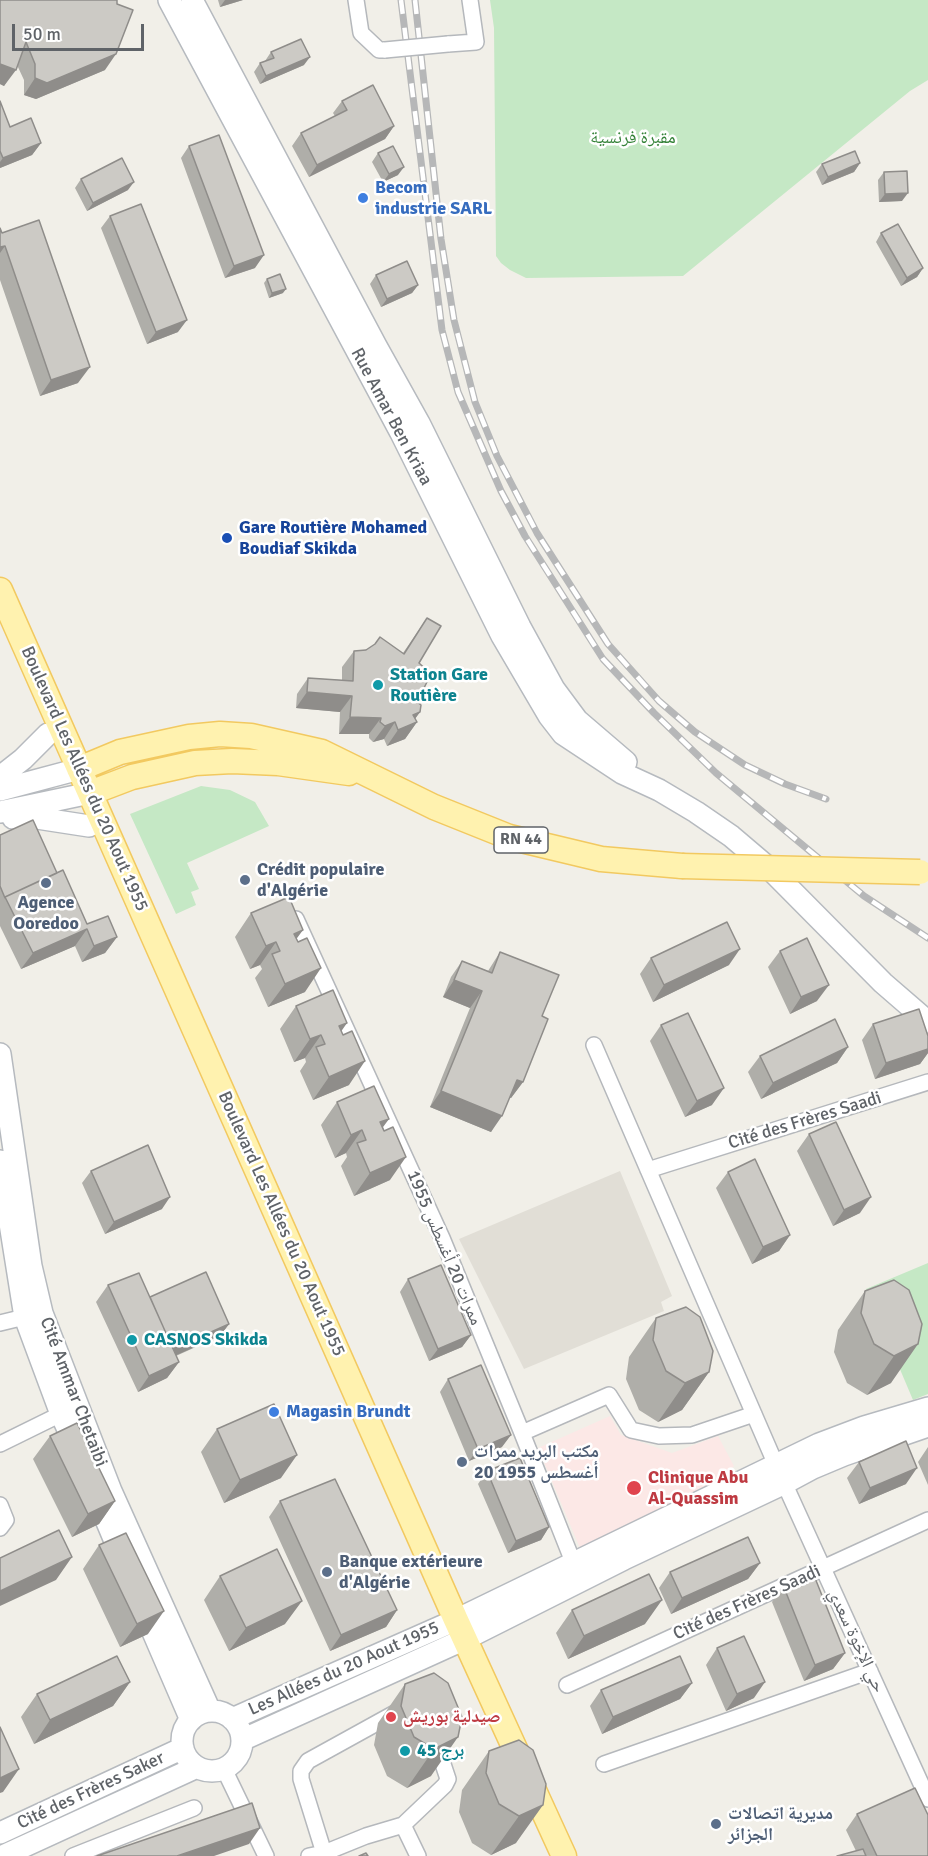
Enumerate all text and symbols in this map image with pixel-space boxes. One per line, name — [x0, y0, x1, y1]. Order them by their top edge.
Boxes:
scale bar — [15, 12, 147, 50]
text: 50 m — [23, 23, 61, 45]
park label: مقبرة فرنسية — [590, 127, 676, 149]
place label: Becom industrie SARL — [375, 177, 492, 219]
marker: Becom industrie SARL — [356, 191, 370, 205]
street label: Rue Amar Ben Kriaa — [346, 345, 436, 489]
place label: Gare Routière Mohamed Boudiaf Skikda — [239, 517, 427, 560]
marker: Gare Routière Mohamed Boudiaf Skikda — [220, 531, 234, 545]
street label: Boulevard Les Allées du 20 Aout 1955 — [16, 643, 152, 915]
place label: Station Gare Routière — [390, 664, 488, 706]
marker: Station Gare Routière — [371, 678, 385, 692]
road number: RN 44 — [494, 827, 548, 853]
place label: Crédit populaire d'Algérie — [257, 859, 384, 902]
marker: Crédit populaire d'Algérie — [238, 873, 252, 887]
marker: Agence Ooredoo — [39, 876, 53, 890]
place label: Agence Ooredoo — [13, 892, 79, 934]
street label: Cité des Frères Saadi — [726, 1087, 884, 1155]
street label: Boulevard Les Allées du 20 Aout 1955 — [213, 1088, 349, 1360]
street label: ممرات 20 أغسطس 1955 — [402, 1167, 486, 1329]
street label: Cité Ammar Chetaibi — [35, 1314, 111, 1470]
place label: CASNOS Skikda — [144, 1329, 268, 1351]
marker: CASNOS Skikda — [125, 1333, 139, 1347]
place label: Magasin Brundt — [286, 1401, 411, 1423]
marker: Magasin Brundt — [267, 1405, 281, 1419]
place label: مكتب البريد ممرات 20 أغسطس 1955 — [474, 1441, 599, 1484]
marker: مكتب البريد ممرات 20 أغسطس 1955 — [455, 1455, 469, 1469]
place label: Clinique Abu Al-Quassim — [648, 1467, 748, 1510]
marker: Clinique Abu Al-Quassim — [625, 1479, 643, 1497]
place label: Banque extérieure d'Algérie — [339, 1551, 483, 1594]
street label: Cité des Frères Saadi — [670, 1561, 824, 1645]
marker: Banque extérieure d'Algérie — [320, 1565, 334, 1579]
street label: حي الإخوة سعدي — [823, 1586, 889, 1696]
street label: Les Allées du 20 Aout 1955 — [245, 1617, 443, 1721]
place label: صيدلية بوريش — [403, 1706, 501, 1728]
marker: صيدلية بوريش — [384, 1710, 398, 1724]
place label: برج 45 — [417, 1740, 464, 1762]
marker: برج 45 — [398, 1744, 412, 1758]
street label: Cité des Frères Saker — [14, 1747, 168, 1835]
place label: مديرية اتصالات الجزائر — [728, 1803, 833, 1846]
marker: مديرية اتصالات الجزائر — [709, 1817, 723, 1831]

